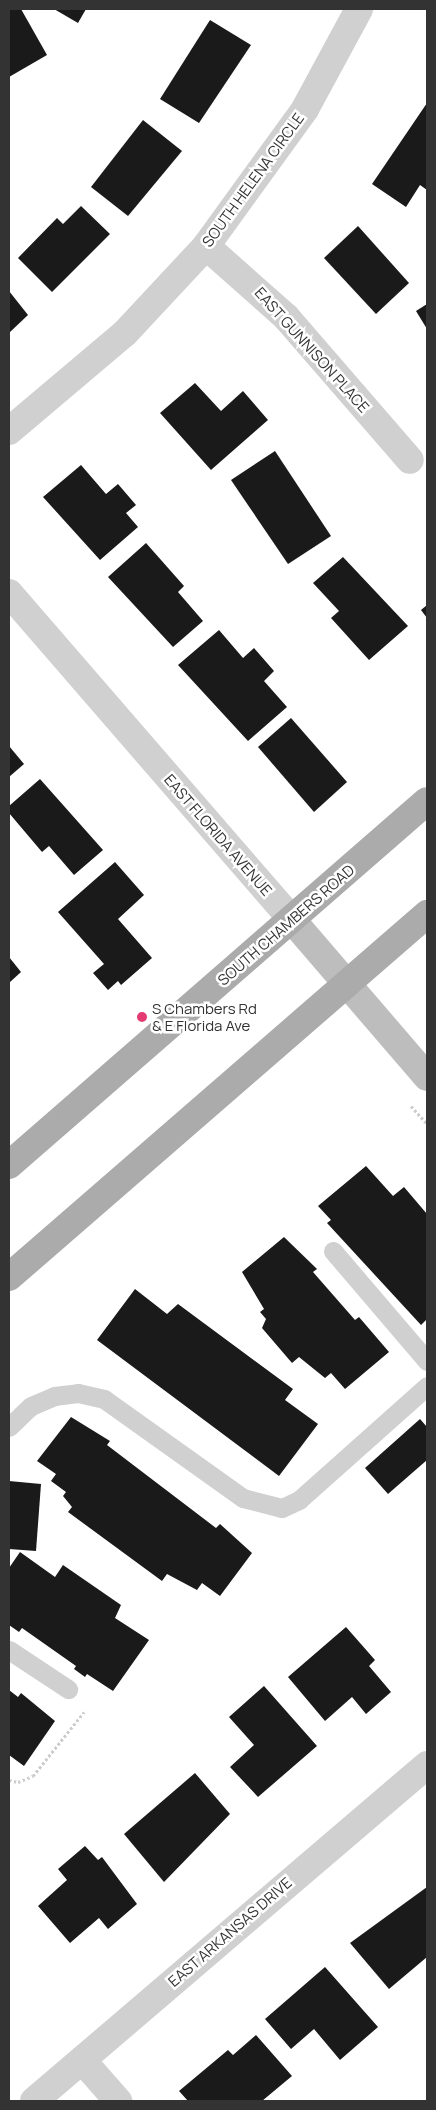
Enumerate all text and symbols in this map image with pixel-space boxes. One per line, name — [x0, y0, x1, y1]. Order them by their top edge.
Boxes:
street label: SOUTH HELENA CIRCLE — [198, 110, 308, 250]
street label: EAST GUNNISON PLACE — [251, 284, 373, 416]
street label: EAST FLORIDA AVENUE — [160, 770, 276, 900]
street label: SOUTH CHAMBERS ROAD — [214, 861, 358, 989]
place label: S Chambers Rd & E Florida Ave — [152, 999, 257, 1034]
marker: S Chambers Rd & E Florida Ave — [136, 1011, 148, 1023]
street label: EAST ARKANSAS DRIVE — [165, 1873, 295, 1991]

